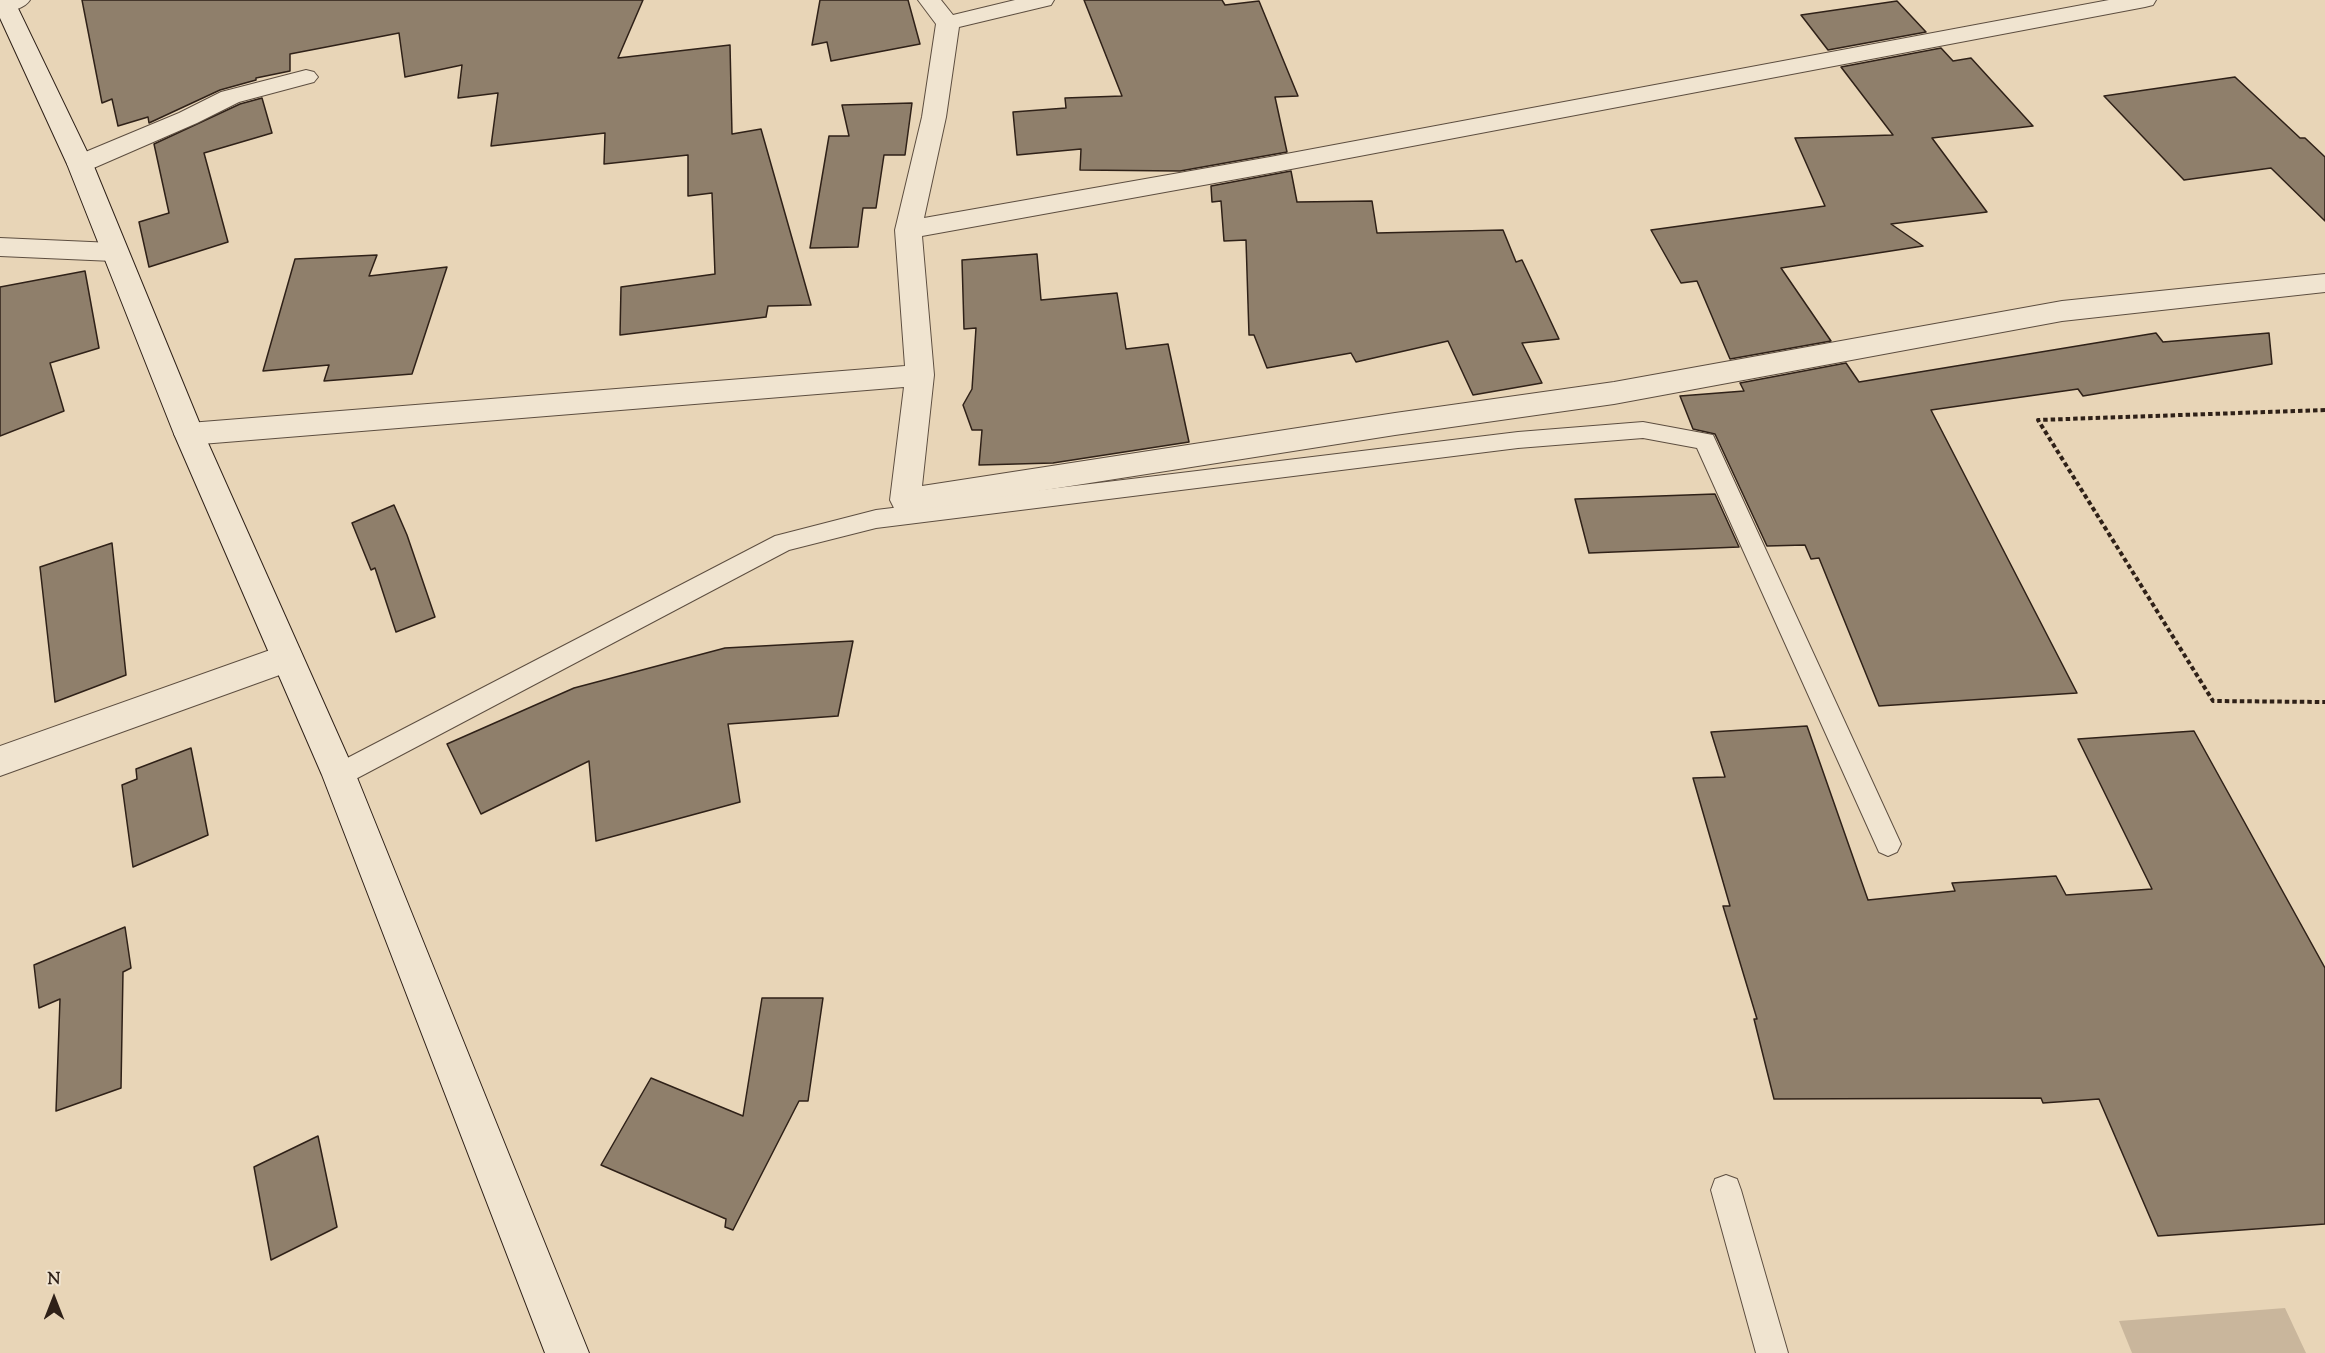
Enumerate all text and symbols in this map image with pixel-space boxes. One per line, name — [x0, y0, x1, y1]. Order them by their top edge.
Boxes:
north arrow — [24, 1269, 84, 1329]
text: N — [48, 1269, 60, 1292]

